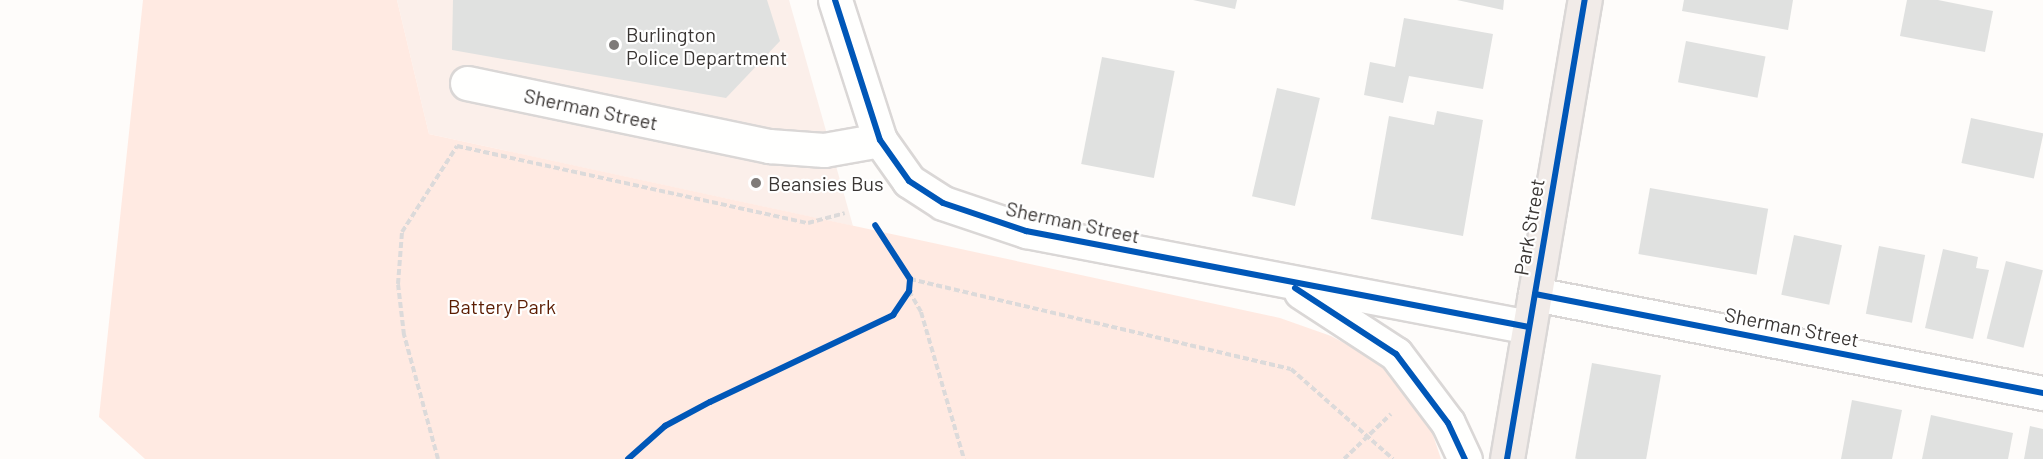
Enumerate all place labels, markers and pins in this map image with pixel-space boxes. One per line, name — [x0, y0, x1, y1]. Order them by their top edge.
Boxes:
place label: Burlington Police Department — [626, 22, 787, 69]
marker: Burlington Police Department — [607, 38, 621, 52]
place label: Beansies Bus — [768, 171, 884, 195]
marker: Beansies Bus — [749, 176, 763, 190]

